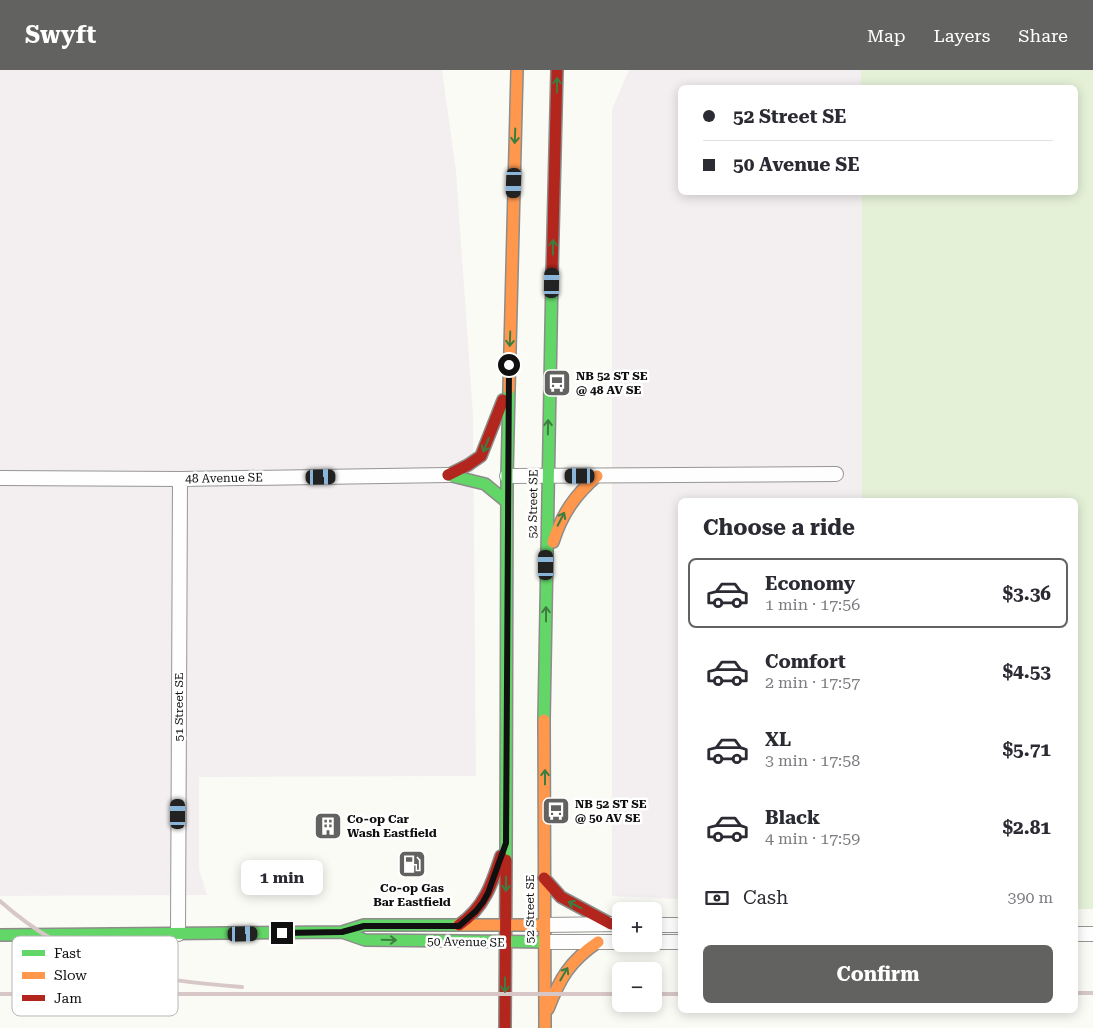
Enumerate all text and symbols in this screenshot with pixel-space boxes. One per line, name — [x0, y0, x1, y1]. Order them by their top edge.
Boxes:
text: Swyft — [25, 21, 96, 49]
text: Map — [867, 25, 906, 46]
text: Layers — [934, 25, 990, 46]
text: Share — [1018, 25, 1068, 46]
one-way arrow — [552, 77, 561, 93]
text: 52 Street SE — [733, 105, 846, 128]
one-way arrow — [510, 128, 520, 144]
text: 50 Avenue SE — [733, 153, 860, 176]
car — [505, 168, 522, 198]
one-way arrow — [548, 240, 557, 256]
car — [544, 268, 559, 298]
one-way arrow — [505, 331, 514, 347]
route start — [498, 354, 520, 376]
bus stop icon: NB 52 ST SE @ 48 AV SE — [542, 368, 572, 398]
place label: NB 52 ST SE @ 48 AV SE — [576, 369, 648, 397]
one-way arrow — [543, 420, 553, 436]
one-way arrow — [481, 437, 491, 452]
car — [305, 469, 336, 485]
street label: 52 Street SE — [525, 469, 541, 539]
car — [565, 469, 595, 484]
street label: 48 Avenue SE — [185, 470, 263, 486]
one-way arrow — [557, 512, 566, 527]
text: Choose a ride — [703, 515, 855, 540]
car — [538, 550, 553, 580]
icon: car — [705, 571, 750, 616]
text: Economy — [765, 572, 855, 595]
text: $3.36 — [1002, 582, 1051, 605]
text: 1 min · 17:56 — [765, 595, 860, 614]
one-way arrow — [541, 606, 551, 622]
icon: car — [705, 649, 750, 694]
text: Comfort — [765, 650, 846, 673]
text: $4.53 — [1002, 660, 1051, 683]
street label: 51 Street SE — [172, 672, 186, 742]
text: 2 min · 17:57 — [765, 673, 860, 692]
icon: car — [705, 727, 750, 772]
text: XL — [765, 728, 791, 751]
text: $5.71 — [1002, 738, 1051, 761]
text: 3 min · 17:58 — [765, 751, 860, 770]
one-way arrow — [540, 769, 550, 785]
bus stop icon: NB 52 ST SE @ 50 AV SE — [541, 796, 571, 826]
place label: NB 52 ST SE @ 50 AV SE — [575, 797, 647, 825]
car — [170, 799, 185, 829]
icon: car — [705, 805, 750, 850]
text: Black — [765, 806, 820, 829]
building icon: Co-op Car Wash Eastfield — [313, 811, 343, 841]
place label: Co-op Car Wash Eastfield — [347, 812, 437, 840]
text: $2.81 — [1002, 816, 1051, 839]
text: 4 min · 17:59 — [765, 829, 860, 848]
fuel station icon: Co-op Gas Bar Eastfield — [397, 849, 427, 879]
callout: 1 min — [241, 860, 323, 896]
text: 1 min — [260, 868, 304, 887]
street label: 52 Street SE — [523, 874, 537, 944]
one-way arrow — [501, 876, 511, 892]
place label: Co-op Gas Bar Eastfield — [373, 881, 451, 909]
icon: cash — [703, 884, 731, 912]
text: Cash — [743, 886, 788, 909]
text: 390 m — [1007, 888, 1053, 907]
one-way arrow — [568, 899, 583, 909]
map controls — [612, 902, 662, 1012]
button: + — [612, 902, 662, 952]
route end — [271, 922, 293, 944]
car — [227, 926, 258, 942]
street label: 50 Avenue SE — [427, 934, 505, 950]
one-way arrow — [380, 935, 397, 945]
legend — [12, 936, 178, 1016]
text: Fast — [54, 945, 81, 961]
button: Confirm — [703, 945, 1053, 1003]
button: − — [612, 962, 662, 1012]
text: Slow — [54, 967, 87, 983]
one-way arrow — [559, 967, 569, 982]
one-way arrow — [500, 977, 510, 993]
text: Jam — [54, 990, 82, 1006]

